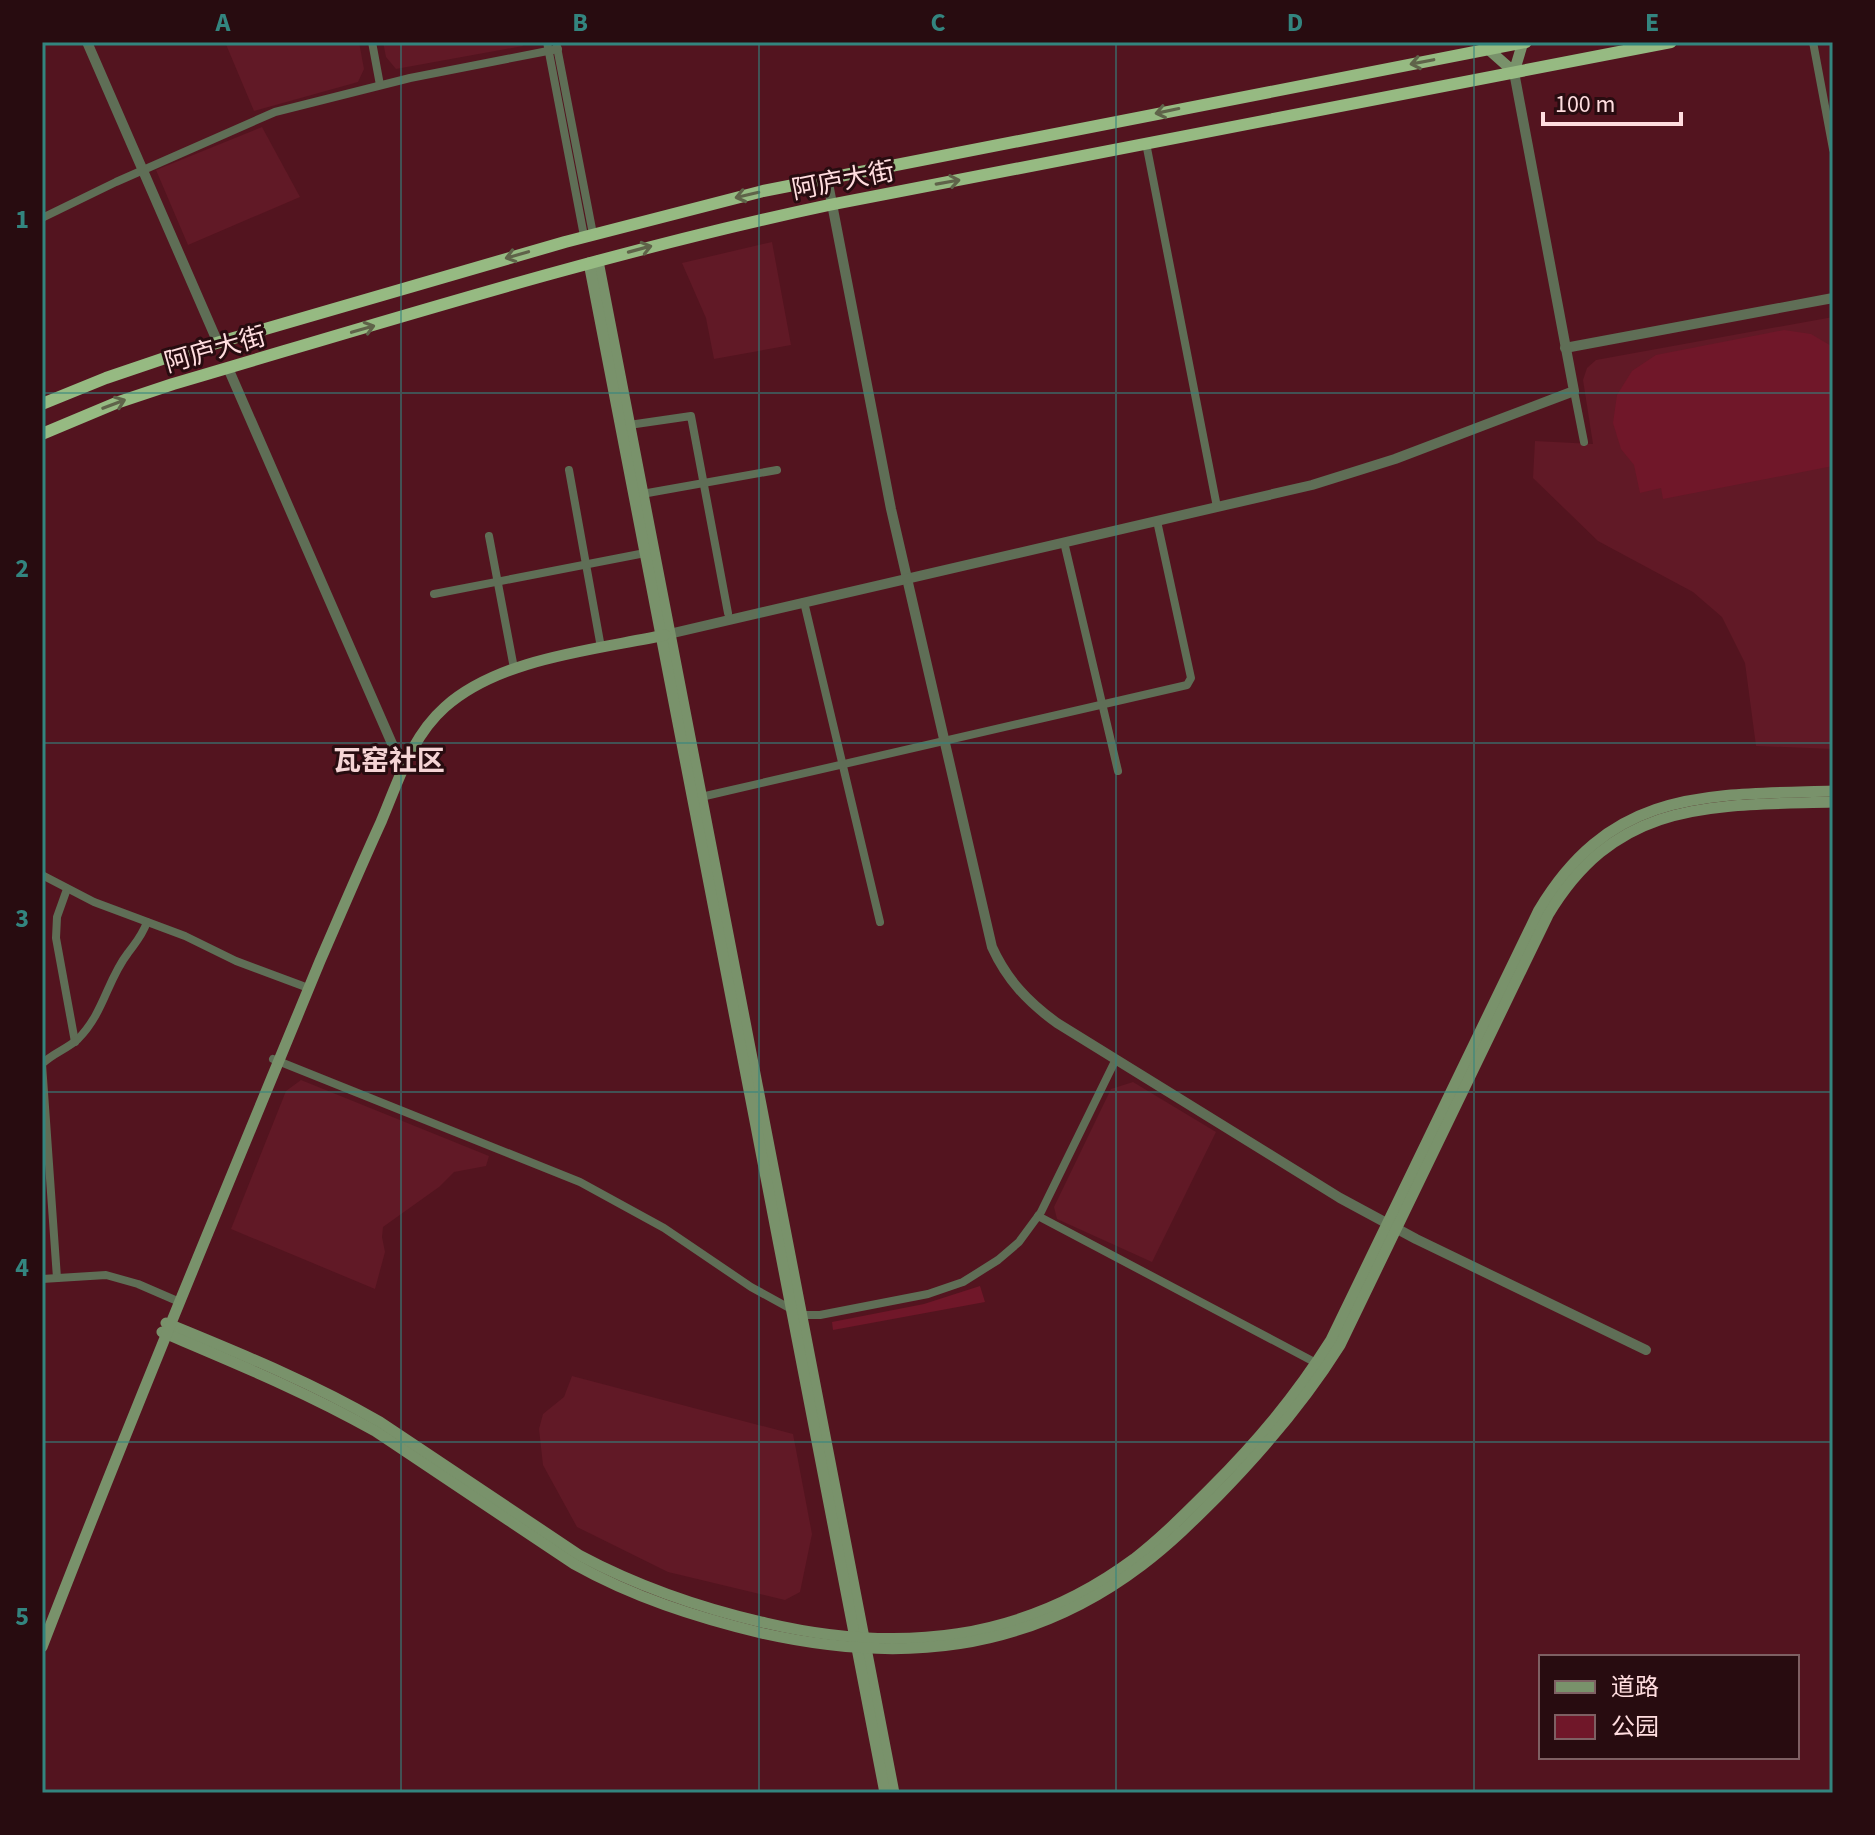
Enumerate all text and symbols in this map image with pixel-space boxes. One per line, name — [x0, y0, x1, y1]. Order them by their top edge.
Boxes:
text: A — [215, 4, 232, 41]
text: B — [572, 4, 588, 41]
text: C — [930, 4, 946, 41]
text: D — [1287, 4, 1303, 41]
text: E — [1645, 4, 1659, 41]
one-way arrow — [1410, 55, 1435, 70]
scale bar — [1543, 76, 1681, 126]
text: 100 m — [1555, 87, 1615, 122]
one-way arrow — [1154, 104, 1180, 119]
street label: 阿庐大街 — [789, 152, 898, 209]
one-way arrow — [935, 174, 960, 189]
one-way arrow — [735, 188, 760, 203]
text: 1 — [15, 201, 29, 238]
one-way arrow — [626, 241, 652, 256]
one-way arrow — [505, 249, 531, 264]
street label: 阿庐大街 — [160, 317, 270, 382]
one-way arrow — [349, 321, 375, 336]
one-way arrow — [101, 396, 126, 410]
text: 2 — [15, 550, 29, 587]
district label: 瓦窑社区 — [333, 741, 445, 781]
text: 3 — [15, 900, 29, 937]
text: 4 — [15, 1249, 29, 1286]
text: 5 — [15, 1598, 29, 1635]
legend — [1539, 1655, 1799, 1759]
text: 道路 — [1611, 1670, 1659, 1705]
text: 公园 — [1611, 1710, 1659, 1745]

